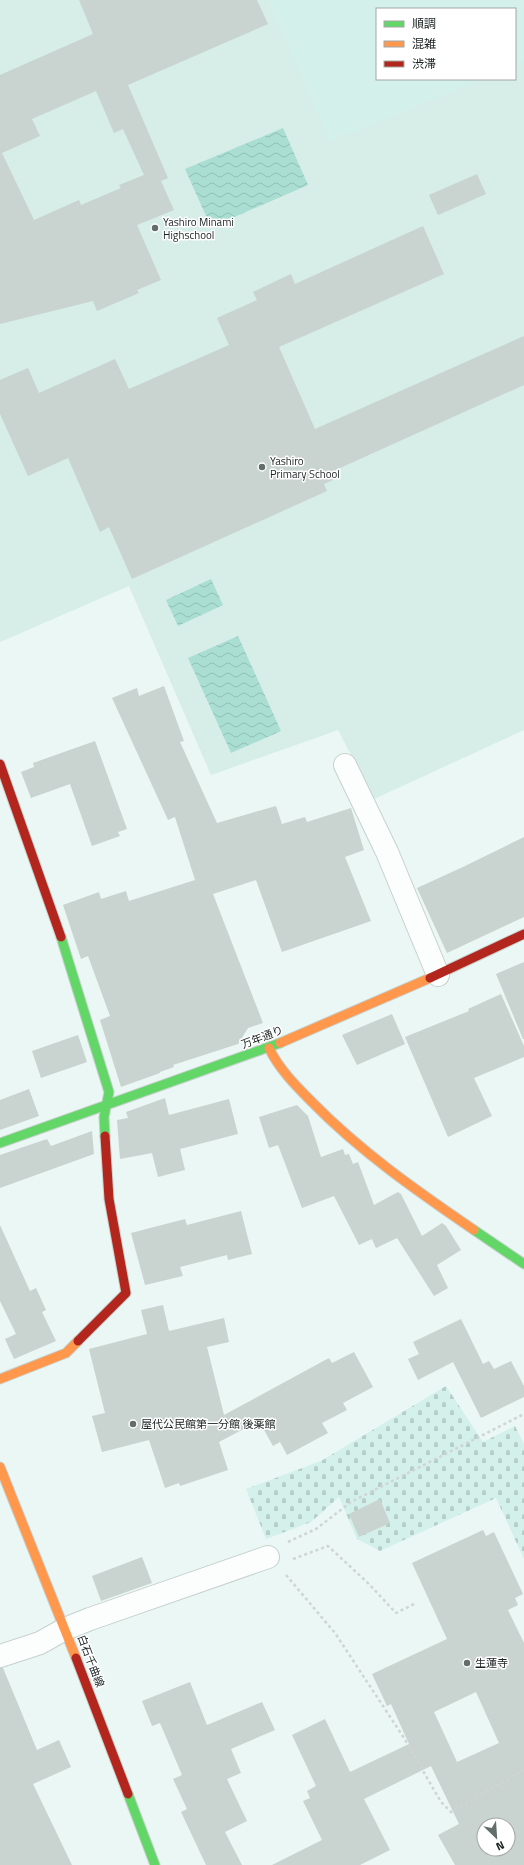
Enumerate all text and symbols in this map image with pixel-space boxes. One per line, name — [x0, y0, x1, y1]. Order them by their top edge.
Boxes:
legend — [376, 8, 516, 80]
text: 順調 — [412, 14, 436, 33]
text: 混雑 — [412, 34, 436, 53]
text: 渋滞 — [412, 54, 436, 73]
place label: Yashiro Minami Highschool — [163, 214, 234, 243]
marker: Yashiro Minami Highschool — [150, 223, 160, 233]
place label: Yashiro Primary School — [270, 453, 340, 482]
marker: Yashiro Primary School — [257, 462, 267, 472]
street label: 万年通り — [239, 1022, 285, 1052]
place label: 屋代公民館第一分館 後薬館 — [141, 1416, 275, 1432]
marker: 屋代公民館第一分館 後薬館 — [128, 1419, 138, 1429]
street label: 白石千曲線 — [74, 1632, 108, 1690]
place label: 生蓮寺 — [475, 1655, 508, 1671]
marker: 生蓮寺 — [462, 1658, 472, 1668]
north arrow — [476, 1817, 516, 1857]
text: N — [493, 1837, 507, 1855]

